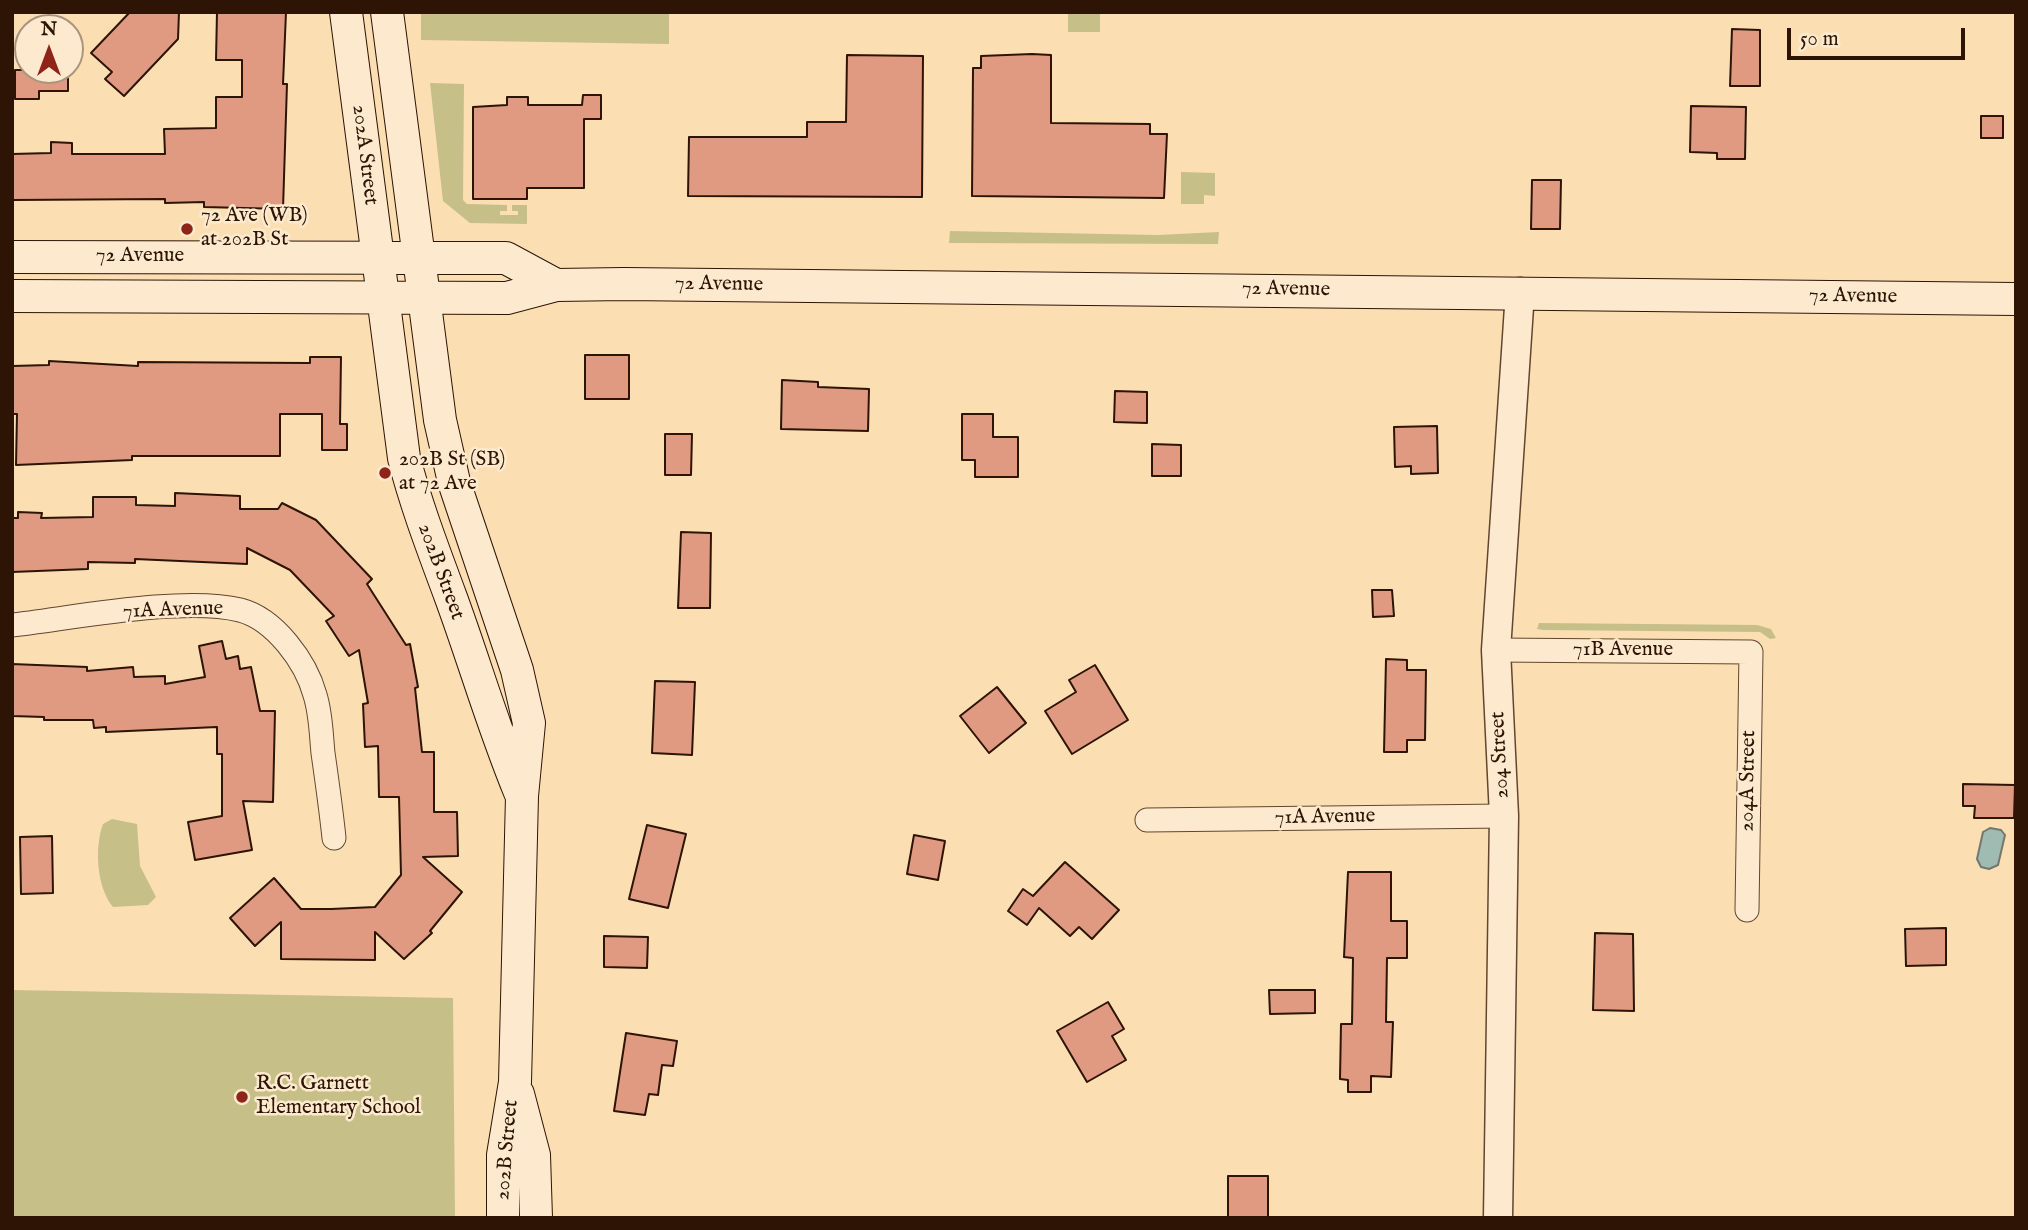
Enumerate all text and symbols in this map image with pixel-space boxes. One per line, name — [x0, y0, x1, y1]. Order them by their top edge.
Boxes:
north arrow — [14, 14, 84, 84]
scale bar — [1790, 14, 1968, 58]
text: N — [41, 18, 57, 42]
text: 50 m — [1800, 26, 1839, 53]
street label: 202A Street — [345, 103, 383, 207]
place label: 72 Ave (WB) at 202B St — [201, 204, 308, 254]
marker: 72 Ave (WB) at 202B St — [179, 221, 195, 237]
street label: 72 Avenue — [96, 244, 184, 270]
street label: 72 Avenue — [675, 272, 763, 298]
street label: 72 Avenue — [1242, 277, 1330, 303]
street label: 72 Avenue — [1809, 284, 1897, 310]
place label: 202B St (SB) at 72 Ave — [399, 448, 505, 498]
marker: 202B St (SB) at 72 Ave — [377, 465, 393, 481]
street label: 202B Street — [411, 520, 469, 624]
street label: 71A Avenue — [122, 597, 224, 625]
street label: 71B Avenue — [1573, 638, 1673, 664]
street label: 204 Street — [1486, 711, 1516, 799]
street label: 204A Street — [1736, 730, 1762, 832]
street label: 71A Avenue — [1274, 805, 1376, 831]
place label: R.C. Garnett Elementary School — [256, 1072, 421, 1122]
marker: R.C. Garnett Elementary School — [234, 1089, 250, 1105]
street label: 202B Street — [491, 1099, 525, 1201]

